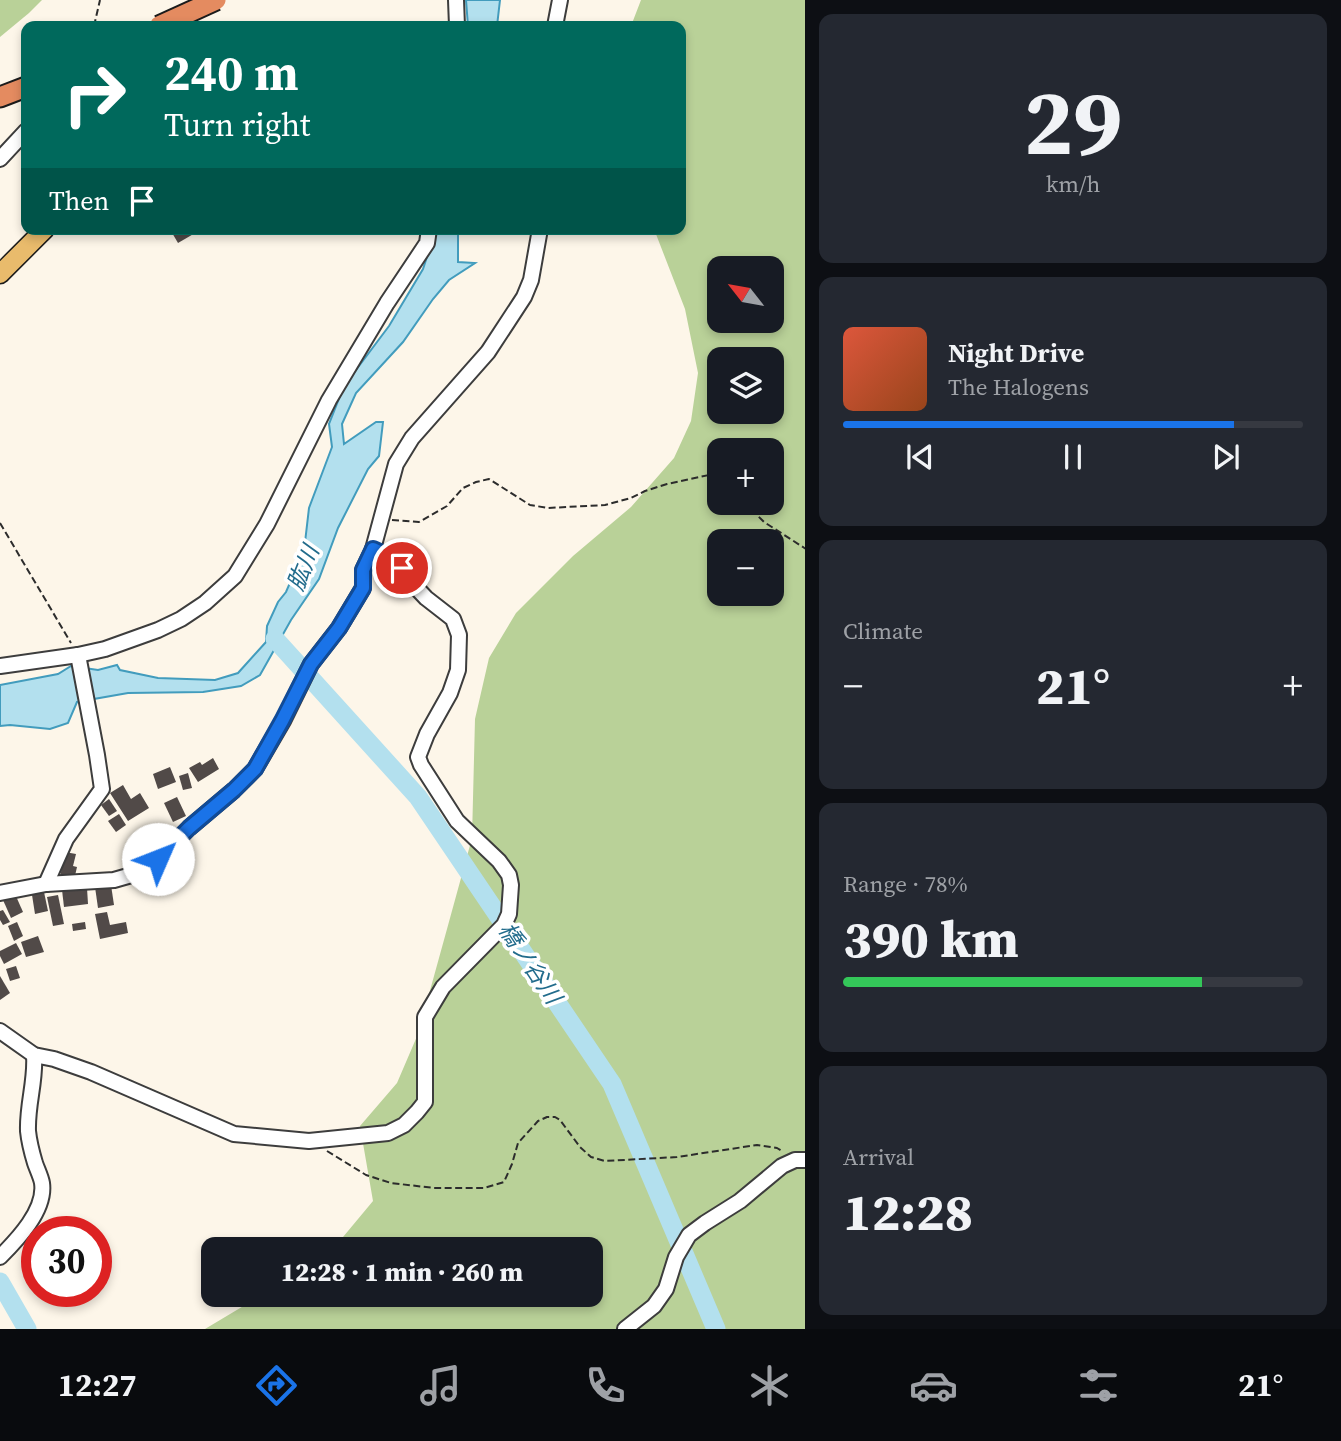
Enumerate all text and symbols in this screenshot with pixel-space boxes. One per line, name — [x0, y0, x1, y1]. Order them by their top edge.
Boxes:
text: 240 m — [164, 39, 299, 106]
icon: right — [49, 49, 140, 140]
text: 29 — [1024, 60, 1122, 184]
text: Turn right — [164, 103, 310, 147]
text: km/h — [1046, 168, 1100, 200]
icon: arrive — [123, 182, 161, 220]
text: Then — [49, 183, 109, 219]
north arrow — [707, 256, 784, 332]
map controls — [707, 256, 784, 606]
text: Night Drive — [948, 335, 1084, 371]
button: layers — [707, 347, 784, 424]
text: The Halogens — [948, 371, 1089, 403]
button: + — [707, 438, 784, 515]
icon: previous — [901, 438, 939, 476]
icon: pause — [1054, 438, 1092, 476]
icon: next — [1207, 438, 1245, 476]
button: − — [707, 529, 784, 606]
water label: 肱川 — [280, 538, 328, 595]
pin — [372, 538, 432, 598]
icon: arrive — [383, 549, 421, 587]
text: Climate — [843, 615, 923, 647]
text: 21° — [1036, 650, 1110, 721]
text: − — [843, 660, 863, 712]
text: + — [1283, 660, 1303, 712]
position arrow — [121, 822, 195, 896]
text: Range · 78% — [843, 868, 968, 900]
text: 390 km — [843, 903, 1019, 974]
water label: 橋ノ谷川 — [491, 916, 571, 1013]
text: Arrival — [843, 1141, 914, 1173]
text: 12:28 — [843, 1176, 973, 1247]
speed limit sign: 30 — [21, 1216, 112, 1307]
text: 12:28 · 1 min · 260 m — [281, 1254, 523, 1290]
icon: directions — [252, 1361, 301, 1410]
icon: music — [416, 1361, 465, 1410]
icon: phone — [581, 1361, 630, 1410]
icon: climate — [745, 1361, 794, 1410]
icon: car — [909, 1361, 958, 1410]
icon: filters — [1074, 1361, 1123, 1410]
text: 12:27 — [58, 1363, 137, 1407]
text: 21° — [1238, 1363, 1283, 1407]

